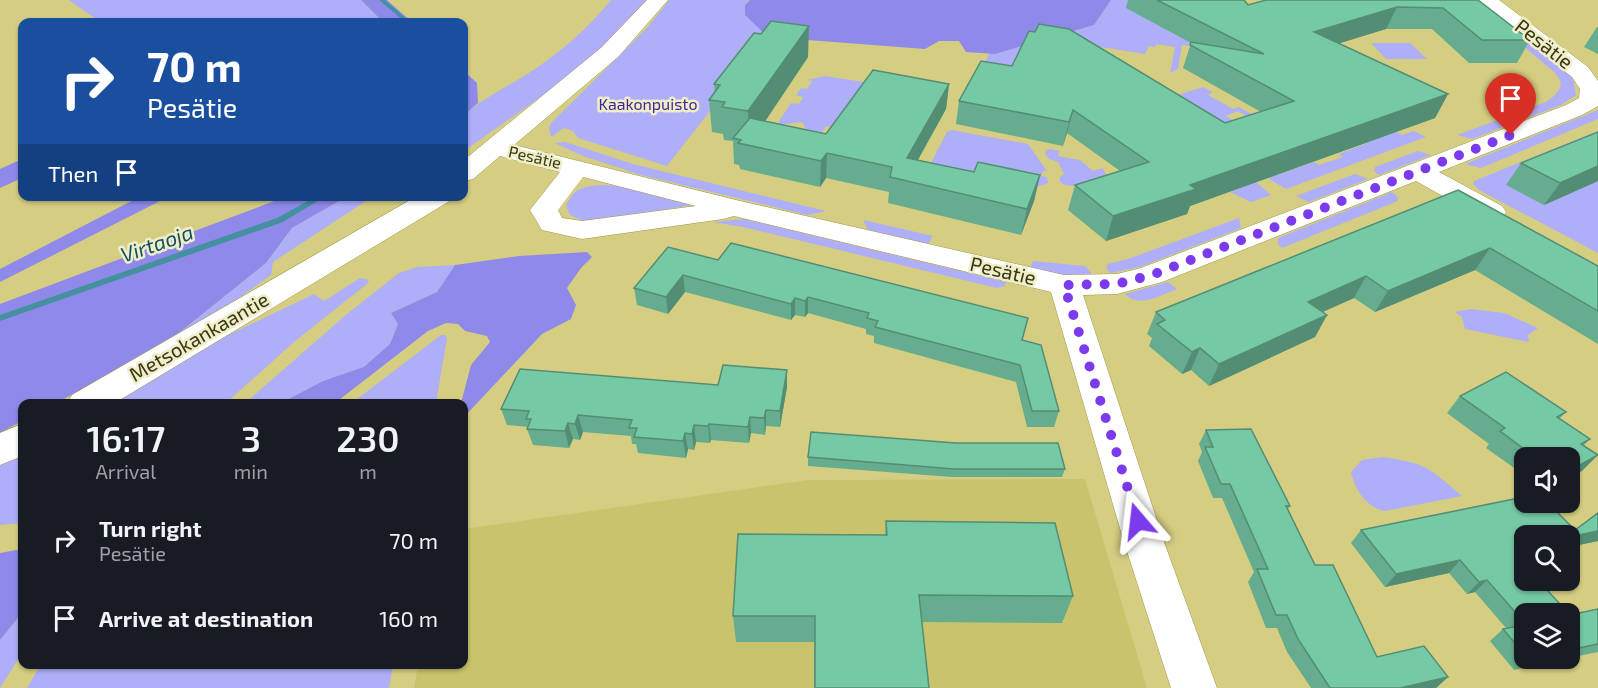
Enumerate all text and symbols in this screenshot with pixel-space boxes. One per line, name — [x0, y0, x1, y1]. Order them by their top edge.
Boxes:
street label: Pesätie — [1511, 13, 1578, 73]
text: 70 m — [147, 40, 242, 90]
icon: right — [48, 42, 126, 120]
pin — [1485, 73, 1536, 135]
icon: arrive — [1494, 82, 1527, 115]
text: Pesätie — [147, 91, 237, 123]
park label: Kaakonpuisto — [599, 94, 698, 113]
street label: Pesätie — [507, 141, 563, 172]
icon: arrive — [110, 156, 143, 189]
text: Then — [48, 160, 98, 186]
water label: Virtaoja — [117, 219, 196, 268]
street label: Pesätie — [968, 251, 1039, 289]
street label: Metsokankaantie — [124, 286, 273, 386]
text: 16:17 — [87, 416, 165, 459]
text: 3 — [241, 416, 261, 459]
text: 230 — [336, 416, 400, 459]
map controls — [1514, 447, 1580, 669]
button: sound — [1514, 447, 1580, 513]
text: Arrival — [95, 459, 156, 483]
text: min — [234, 459, 268, 483]
text: m — [359, 459, 377, 483]
position arrow — [1106, 489, 1170, 553]
text: Turn right — [99, 515, 201, 541]
icon: right — [48, 524, 81, 557]
button: search — [1514, 525, 1580, 591]
text: 70 m — [389, 527, 438, 553]
text: Pesätie — [99, 541, 166, 565]
icon: arrive — [48, 602, 81, 635]
button: layers — [1514, 603, 1580, 669]
text: Arrive at destination — [99, 605, 313, 631]
text: 160 m — [379, 605, 438, 631]

